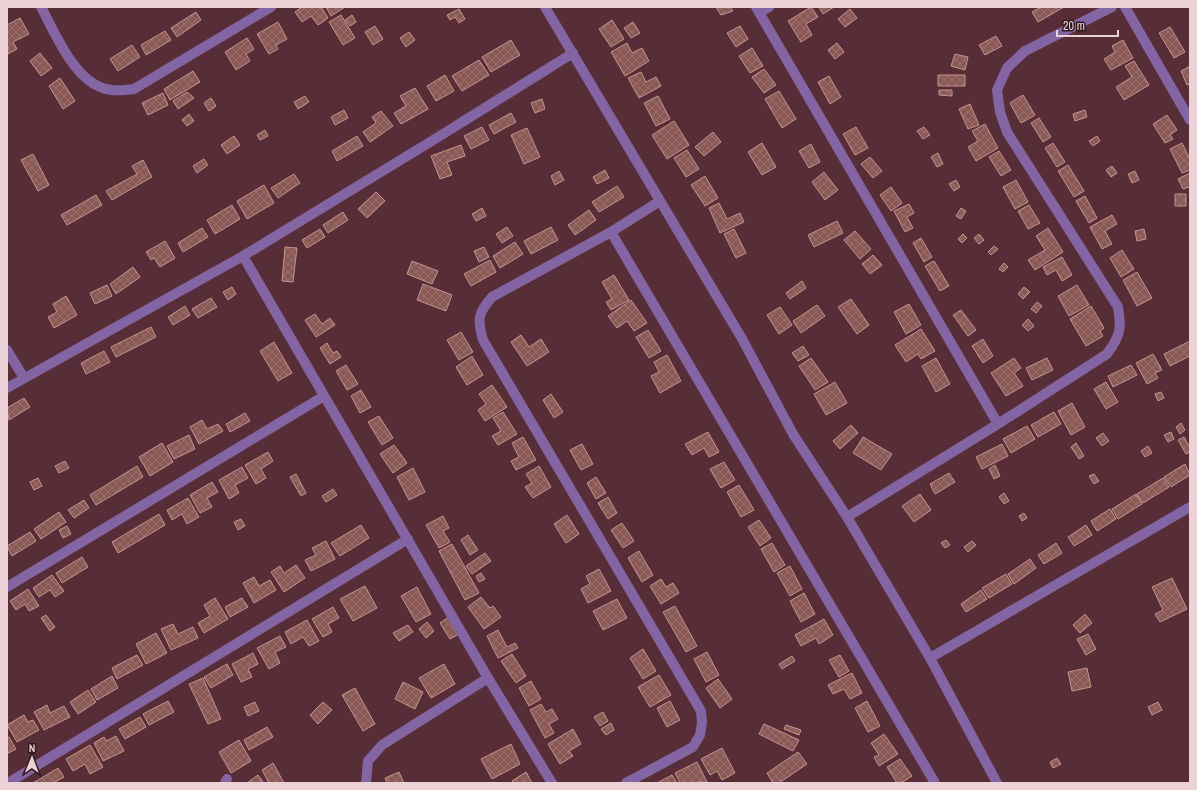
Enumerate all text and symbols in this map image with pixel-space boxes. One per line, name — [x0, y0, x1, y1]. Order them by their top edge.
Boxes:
scale bar — [1057, 12, 1118, 38]
text: 20 m — [1063, 18, 1085, 34]
north arrow — [12, 738, 52, 778]
text: N — [29, 741, 36, 755]

